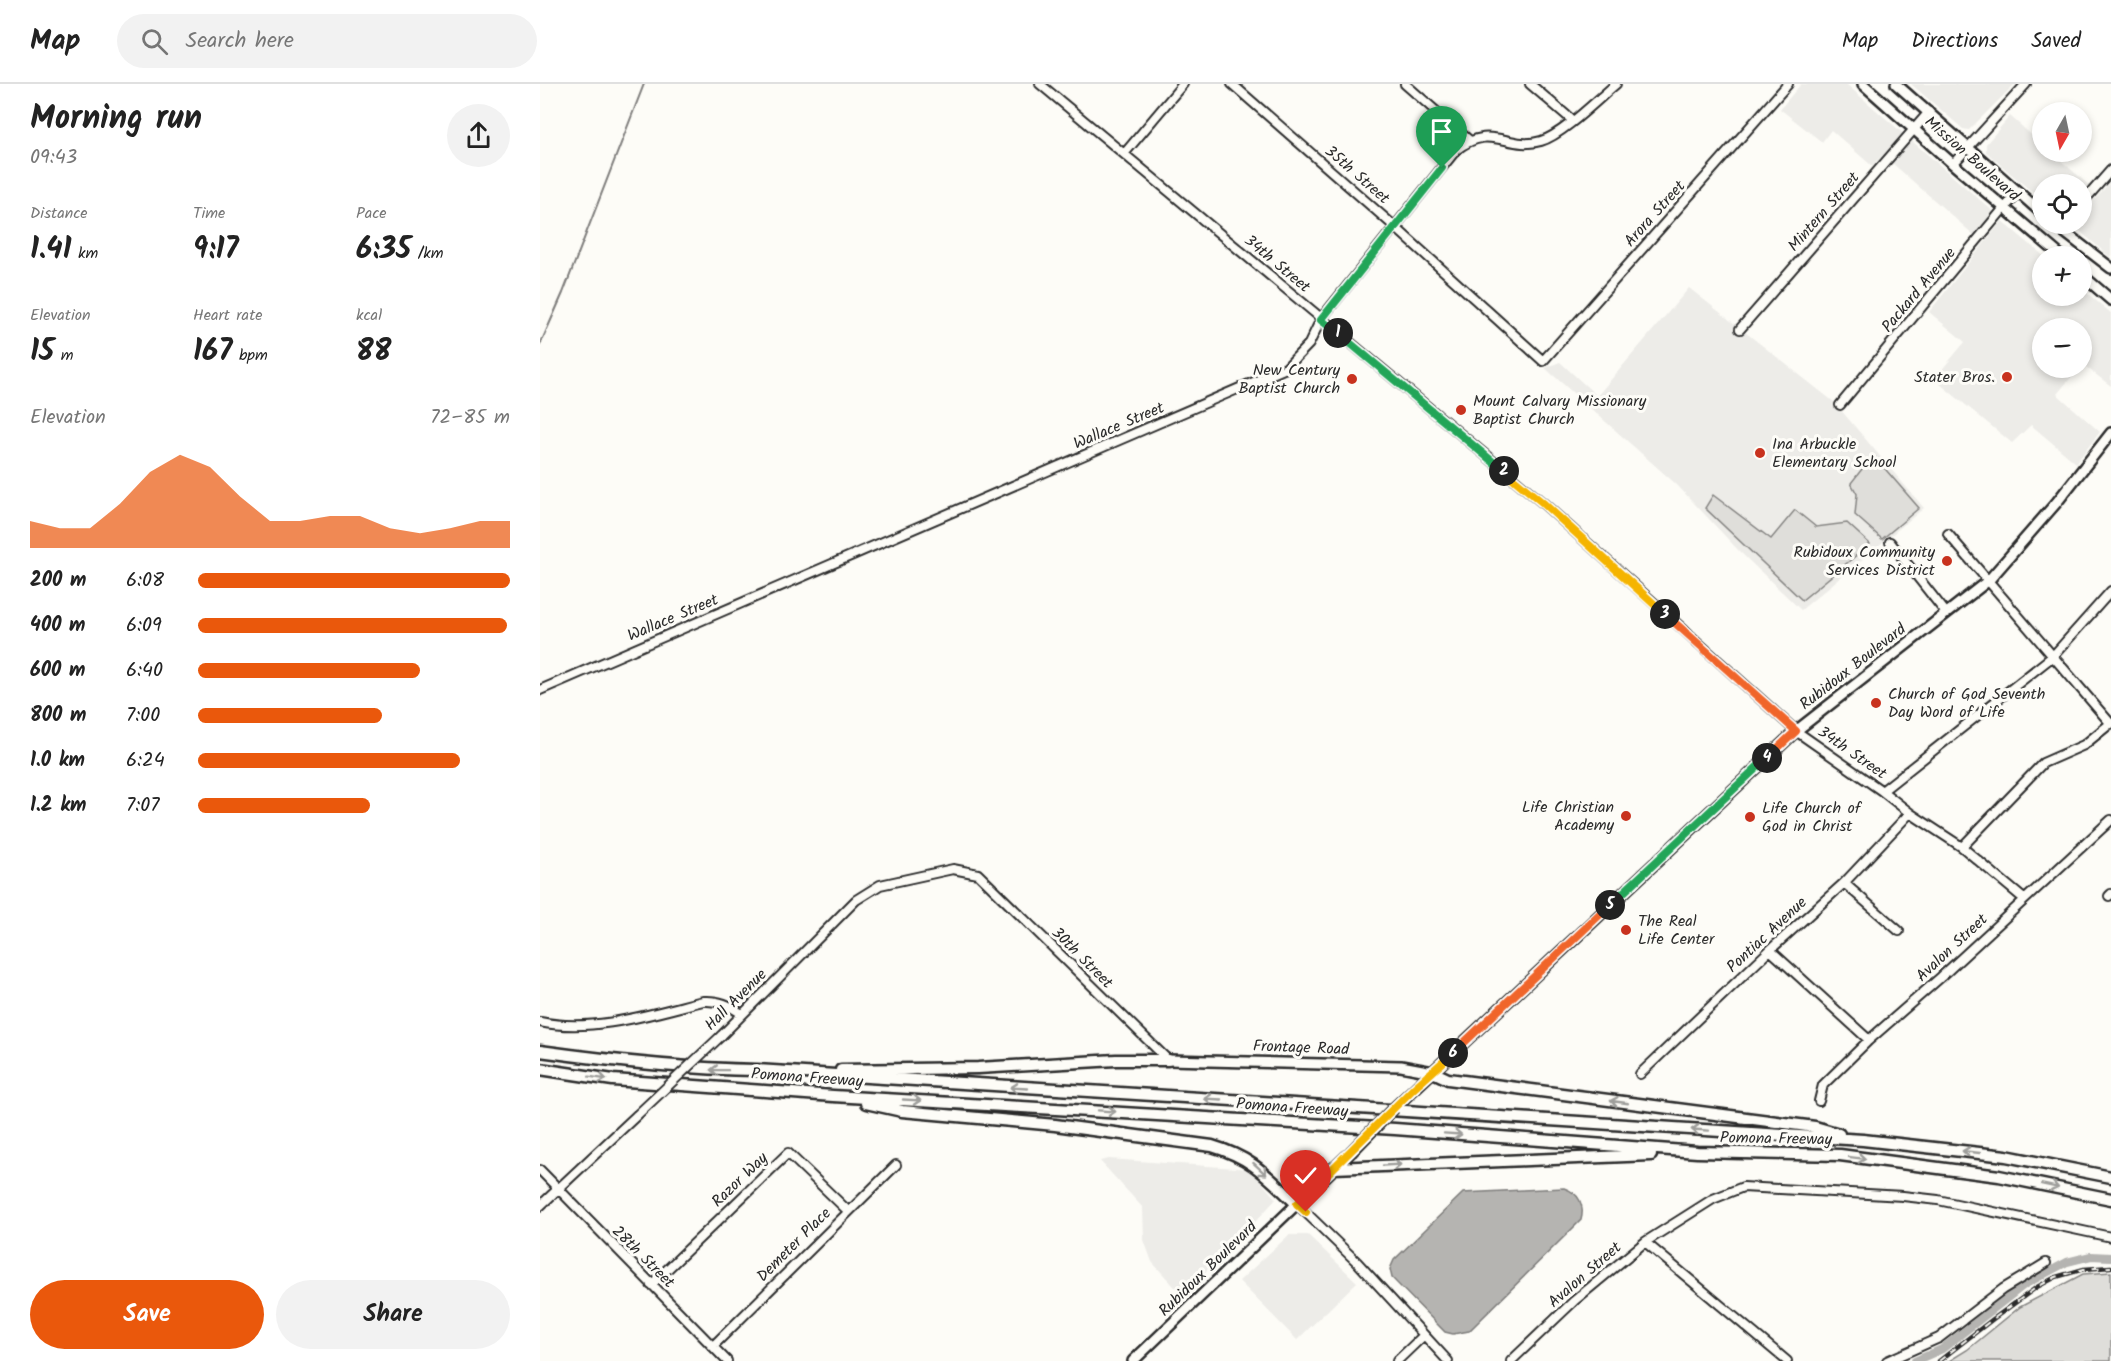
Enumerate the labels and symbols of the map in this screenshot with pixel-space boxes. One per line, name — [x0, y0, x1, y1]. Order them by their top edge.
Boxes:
north arrow — [2032, 102, 2092, 162]
pin — [1416, 106, 1467, 168]
street label: Mission Boulevard — [1919, 110, 2026, 208]
street label: 35th Street — [1319, 139, 1396, 211]
street label: Mintern Street — [1782, 166, 1866, 258]
street label: Arora Street — [1618, 175, 1692, 253]
street label: 34th Street — [1238, 229, 1316, 300]
street label: Packard Avenue — [1876, 242, 1962, 338]
pin: 1 — [1323, 318, 1353, 348]
place label: New Century Baptist Church — [1238, 358, 1340, 401]
place label: Stater Bros. — [1914, 365, 1995, 390]
marker: Stater Bros. — [2000, 370, 2014, 384]
marker: New Century Baptist Church — [1345, 372, 1359, 386]
place label: Mount Calvary Missionary Baptist Church — [1473, 389, 1647, 432]
street label: Wallace Street — [1070, 395, 1169, 456]
marker: Mount Calvary Missionary Baptist Church — [1454, 403, 1468, 417]
place label: Ina Arbuckle Elementary School — [1772, 432, 1897, 475]
marker: Ina Arbuckle Elementary School — [1753, 446, 1767, 460]
pin: 2 — [1489, 456, 1519, 486]
place label: Rubidoux Community Services District — [1794, 540, 1936, 583]
marker: Rubidoux Community Services District — [1940, 554, 1954, 568]
street label: Wallace Street — [624, 587, 723, 648]
pin: 3 — [1650, 599, 1680, 629]
street label: Rubidoux Boulevard — [1794, 617, 1912, 717]
place label: Church of God Seventh Day Word of Life — [1888, 682, 2045, 725]
marker: Church of God Seventh Day Word of Life — [1869, 696, 1883, 710]
street label: 34th Street — [1812, 720, 1892, 787]
pin: 4 — [1752, 743, 1782, 773]
place label: Life Christian Academy — [1522, 795, 1614, 838]
place label: Life Church of God in Christ — [1762, 796, 1863, 839]
marker: Life Christian Academy — [1619, 809, 1633, 823]
marker: Life Church of God in Christ — [1743, 810, 1757, 824]
pin: 5 — [1595, 890, 1625, 920]
street label: Pontiac Avenue — [1721, 891, 1813, 979]
street label: Avalon Street — [1910, 907, 1994, 988]
place label: The Real Life Center — [1638, 909, 1716, 952]
street label: 30th Street — [1045, 921, 1119, 995]
marker: The Real Life Center — [1619, 923, 1633, 937]
street label: Hall Avenue — [699, 963, 773, 1037]
street label: Frontage Road — [1252, 1034, 1351, 1062]
pin: 6 — [1438, 1038, 1468, 1068]
street label: Pomona Freeway — [750, 1062, 864, 1094]
one-way arrow — [710, 1064, 730, 1076]
one-way arrow — [587, 1073, 607, 1084]
one-way arrow — [1009, 1082, 1029, 1093]
street label: Pomona Freeway — [1235, 1092, 1349, 1124]
one-way arrow — [1204, 1093, 1224, 1104]
one-way arrow — [902, 1094, 922, 1105]
one-way arrow — [1609, 1097, 1629, 1108]
one-way arrow — [1097, 1106, 1117, 1117]
one-way arrow — [1690, 1124, 1710, 1135]
street label: Pomona Freeway — [1720, 1126, 1833, 1152]
one-way arrow — [1443, 1128, 1463, 1139]
street label: Razor Way — [706, 1146, 774, 1213]
one-way arrow — [1962, 1146, 1981, 1157]
pin — [1280, 1150, 1331, 1212]
one-way arrow — [1847, 1152, 1867, 1163]
one-way arrow — [1382, 1160, 1402, 1171]
one-way arrow — [1252, 1162, 1267, 1176]
one-way arrow — [2040, 1181, 2059, 1192]
street label: Demeter Place — [751, 1202, 837, 1288]
street label: Rubidoux Boulevard — [1153, 1214, 1264, 1323]
street label: 28th Street — [606, 1220, 681, 1295]
street label: Avalon Street — [1543, 1235, 1628, 1314]

